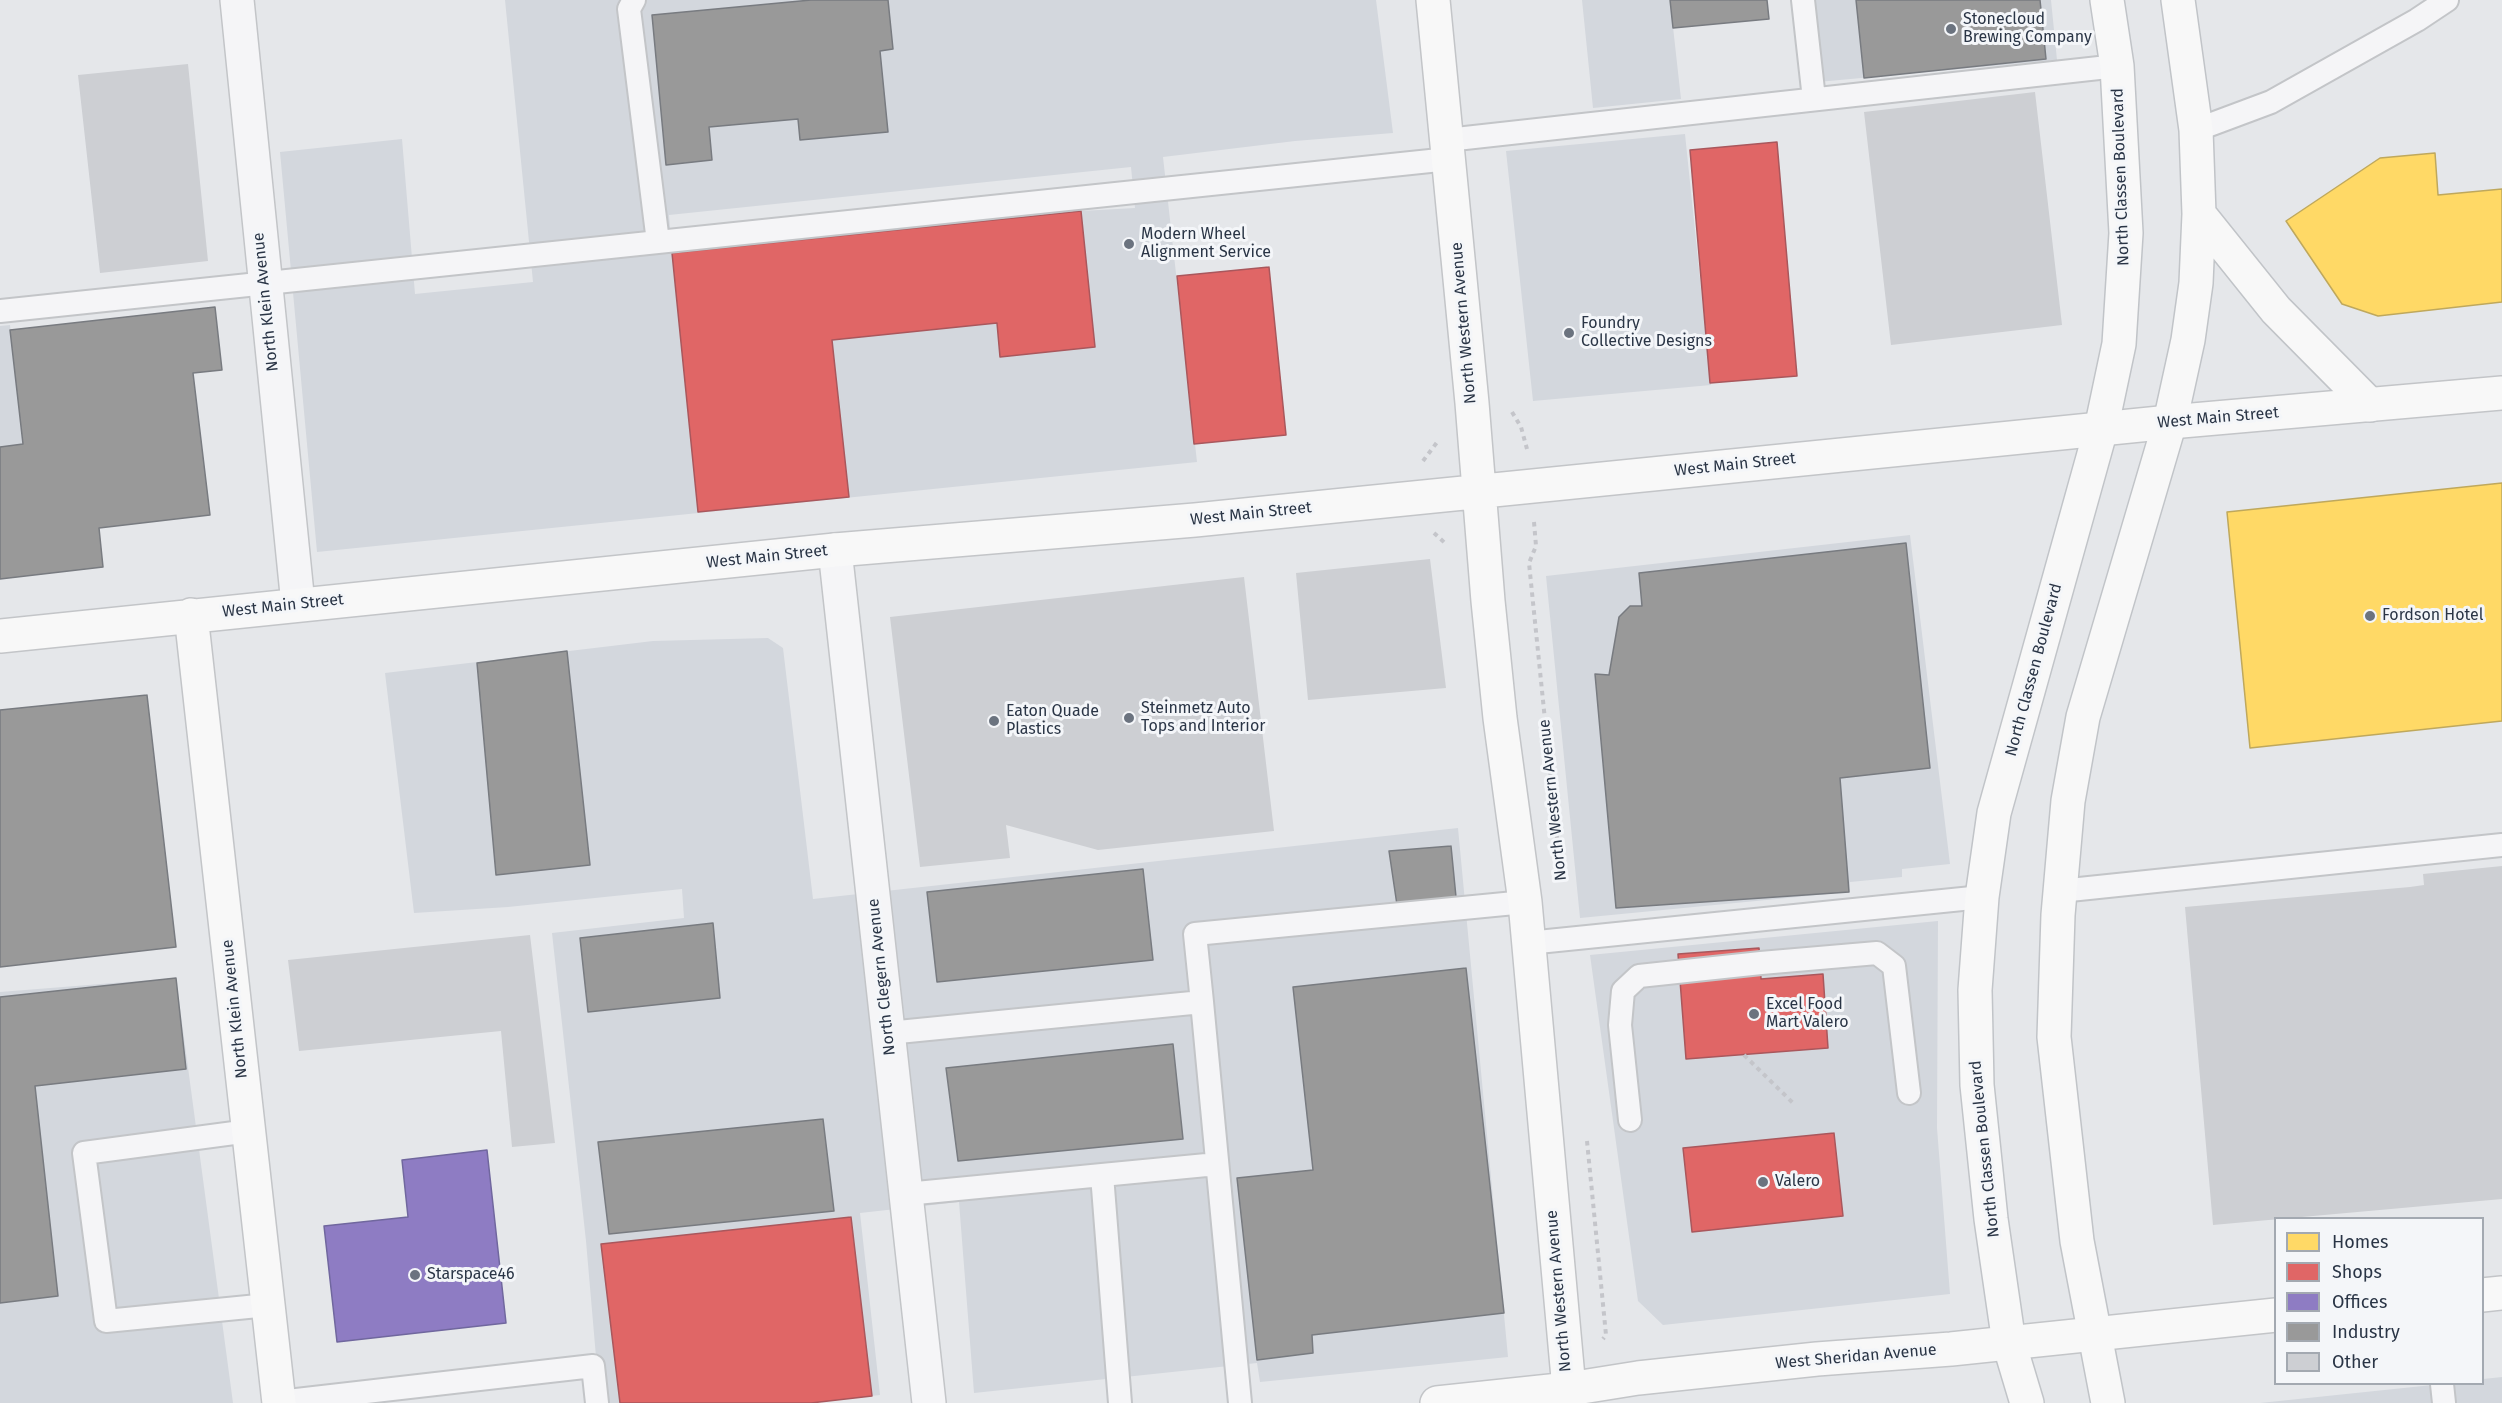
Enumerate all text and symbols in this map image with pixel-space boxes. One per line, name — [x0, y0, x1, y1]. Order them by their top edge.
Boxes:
place label: Stonecloud Brewing Company — [1963, 10, 2092, 48]
marker: Stonecloud Brewing Company — [1944, 22, 1958, 36]
street label: North Classen Boulevard — [2108, 88, 2134, 266]
place label: Modern Wheel Alignment Service — [1141, 225, 1271, 263]
street label: North Klein Avenue — [249, 231, 283, 373]
marker: Modern Wheel Alignment Service — [1122, 237, 1136, 251]
street label: North Western Avenue — [1447, 241, 1481, 405]
place label: Foundry Collective Designs — [1581, 314, 1712, 352]
marker: Foundry Collective Designs — [1562, 326, 1576, 340]
street label: West Main Street — [2156, 403, 2280, 433]
street label: West Main Street — [1673, 449, 1797, 481]
street label: West Main Street — [1189, 498, 1313, 530]
street label: West Main Street — [705, 541, 829, 573]
street label: North Classen Boulevard — [2002, 581, 2066, 759]
street label: West Main Street — [221, 590, 345, 622]
place label: Fordson Hotel — [2382, 606, 2484, 626]
marker: Fordson Hotel — [2363, 609, 2377, 623]
place label: Steinmetz Auto Tops and Interior — [1141, 699, 1265, 737]
place label: Eaton Quade Plastics — [1006, 702, 1099, 740]
marker: Steinmetz Auto Tops and Interior — [1122, 711, 1136, 725]
marker: Eaton Quade Plastics — [987, 714, 1001, 728]
street label: North Western Avenue — [1535, 718, 1571, 882]
street label: North Clegern Avenue — [864, 898, 900, 1056]
street label: North Klein Avenue — [218, 938, 252, 1080]
place label: Excel Food Mart Valero — [1766, 995, 1849, 1033]
marker: Excel Food Mart Valero — [1747, 1007, 1761, 1021]
street label: North Classen Boulevard — [1966, 1059, 2004, 1239]
place label: Valero — [1775, 1172, 1820, 1192]
marker: Valero — [1756, 1175, 1770, 1189]
street label: North Western Avenue — [1542, 1209, 1576, 1373]
legend — [2274, 1217, 2484, 1385]
text: Homes — [2332, 1231, 2388, 1253]
text: Shops — [2332, 1261, 2382, 1283]
place label: Starspace46 — [427, 1265, 515, 1285]
marker: Starspace46 — [408, 1268, 422, 1282]
text: Offices — [2332, 1291, 2387, 1313]
text: Industry — [2332, 1321, 2400, 1343]
street label: West Sheridan Avenue — [1775, 1340, 1937, 1374]
text: Other — [2332, 1351, 2378, 1373]

